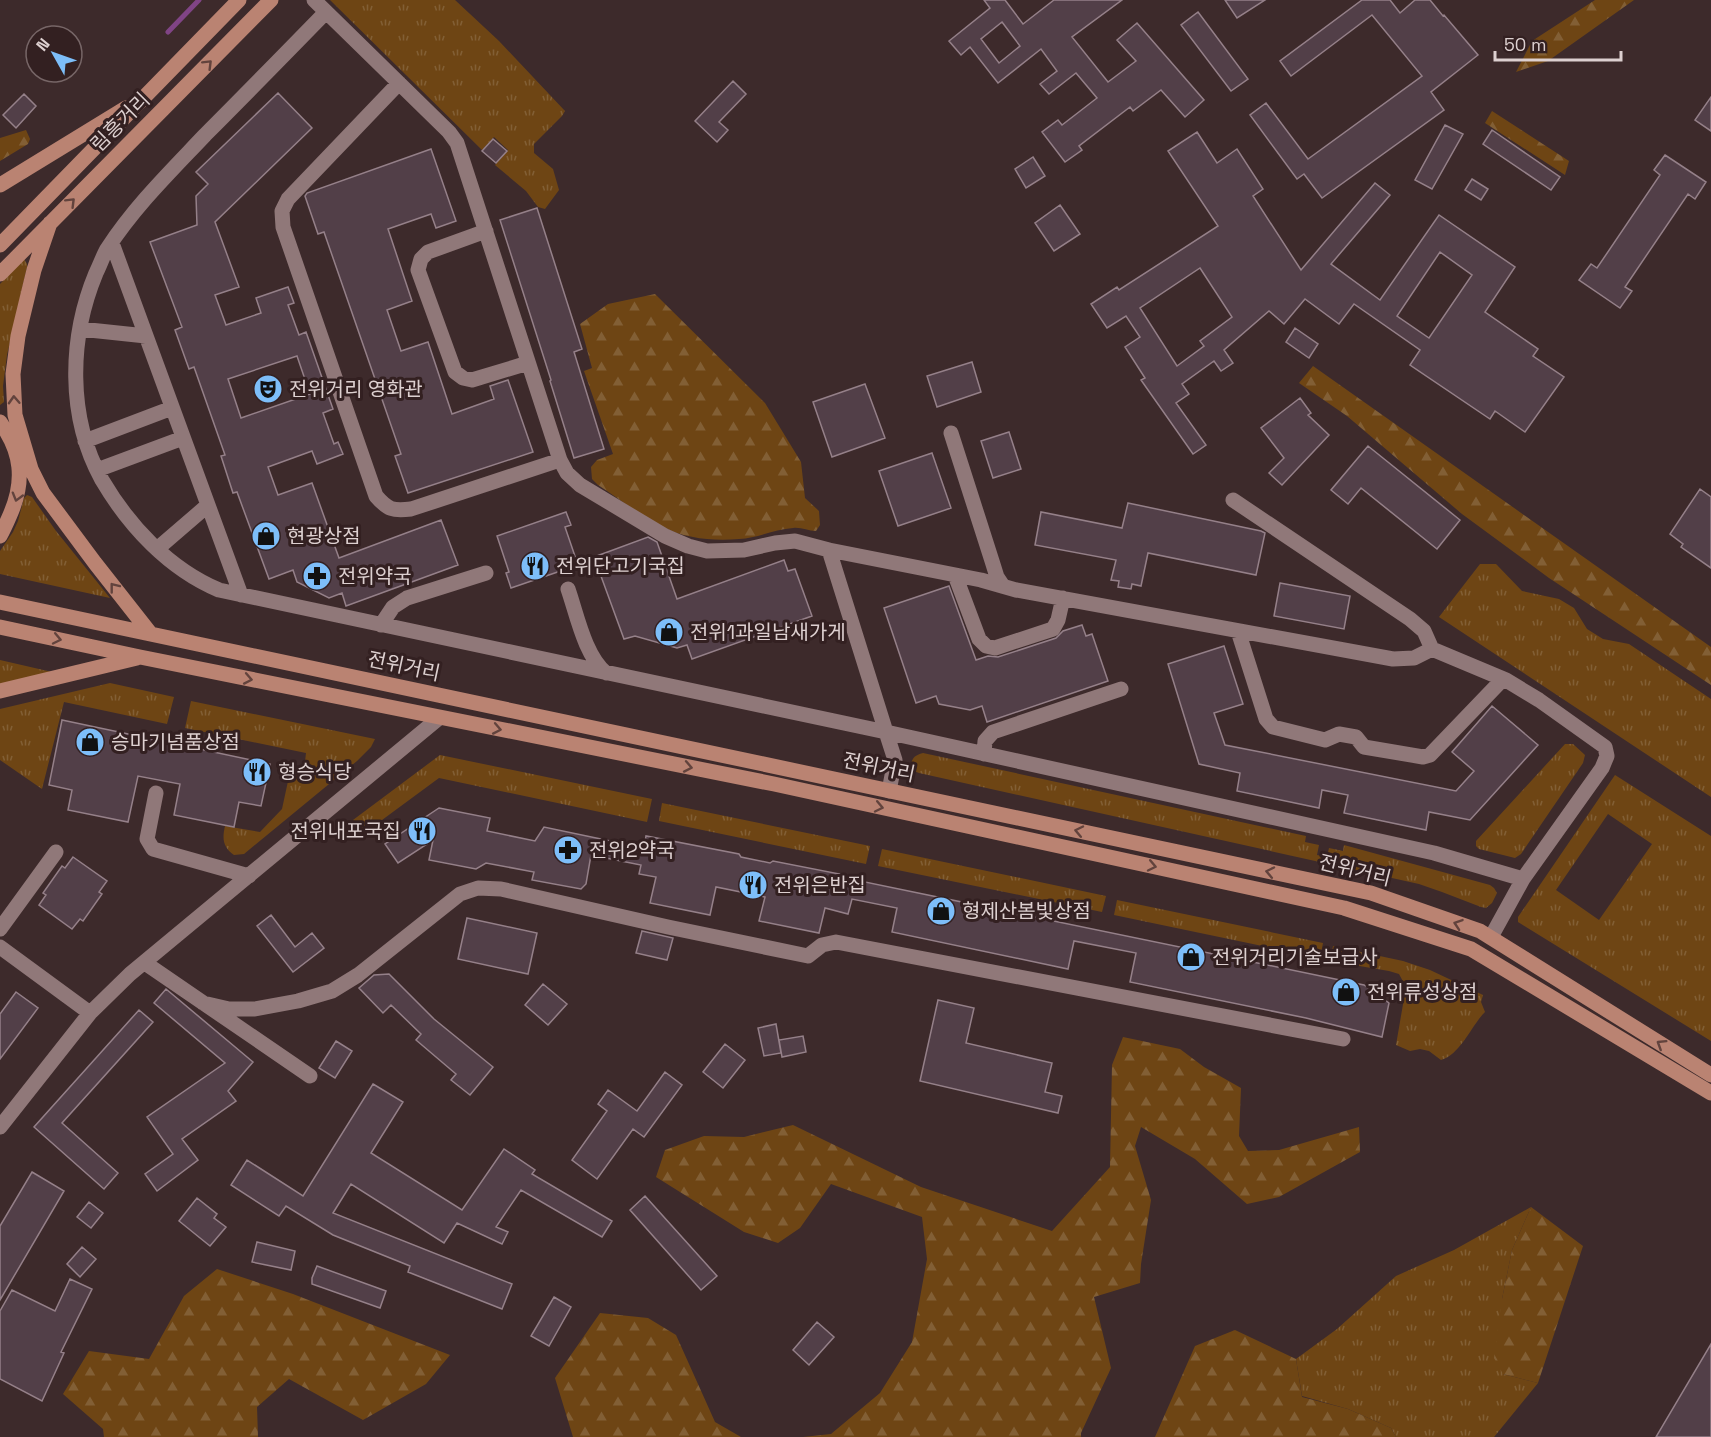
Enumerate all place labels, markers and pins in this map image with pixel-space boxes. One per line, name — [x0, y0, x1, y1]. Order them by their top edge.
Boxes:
theatre icon: 전위거리 영화관 — [252, 373, 284, 405]
place label: 전위거리 영화관 — [289, 376, 423, 402]
shop icon: 현광상점 — [250, 520, 282, 552]
place label: 현광상점 — [287, 523, 361, 549]
restaurant icon: 전위단고기국집 — [519, 550, 551, 582]
place label: 전위단고기국집 — [556, 553, 685, 579]
pharmacy icon: 전위약국 — [301, 560, 333, 592]
place label: 전위약국 — [338, 563, 412, 589]
shop icon: 전위1과일남새가게 — [653, 616, 685, 648]
place label: 전위1과일남새가게 — [690, 619, 846, 645]
shop icon: 승마기념품상점 — [74, 726, 106, 758]
place label: 승마기념품상점 — [111, 729, 240, 755]
restaurant icon: 형승식당 — [241, 756, 273, 788]
place label: 형승식당 — [278, 759, 352, 785]
restaurant icon: 전위내포국집 — [406, 815, 438, 847]
place label: 전위내포국집 — [291, 818, 401, 844]
pharmacy icon: 전위2약국 — [552, 834, 584, 866]
place label: 전위2약국 — [589, 837, 675, 863]
restaurant icon: 전위은반집 — [737, 869, 769, 901]
place label: 전위은반집 — [774, 872, 866, 898]
shop icon: 형제산봄빛상점 — [925, 895, 957, 927]
place label: 형제산봄빛상점 — [962, 898, 1091, 924]
shop icon: 전위거리기술보급사 — [1175, 941, 1207, 973]
place label: 전위거리기술보급사 — [1212, 944, 1378, 970]
shop icon: 전위류성상점 — [1330, 976, 1362, 1008]
place label: 전위류성상점 — [1367, 979, 1477, 1005]

